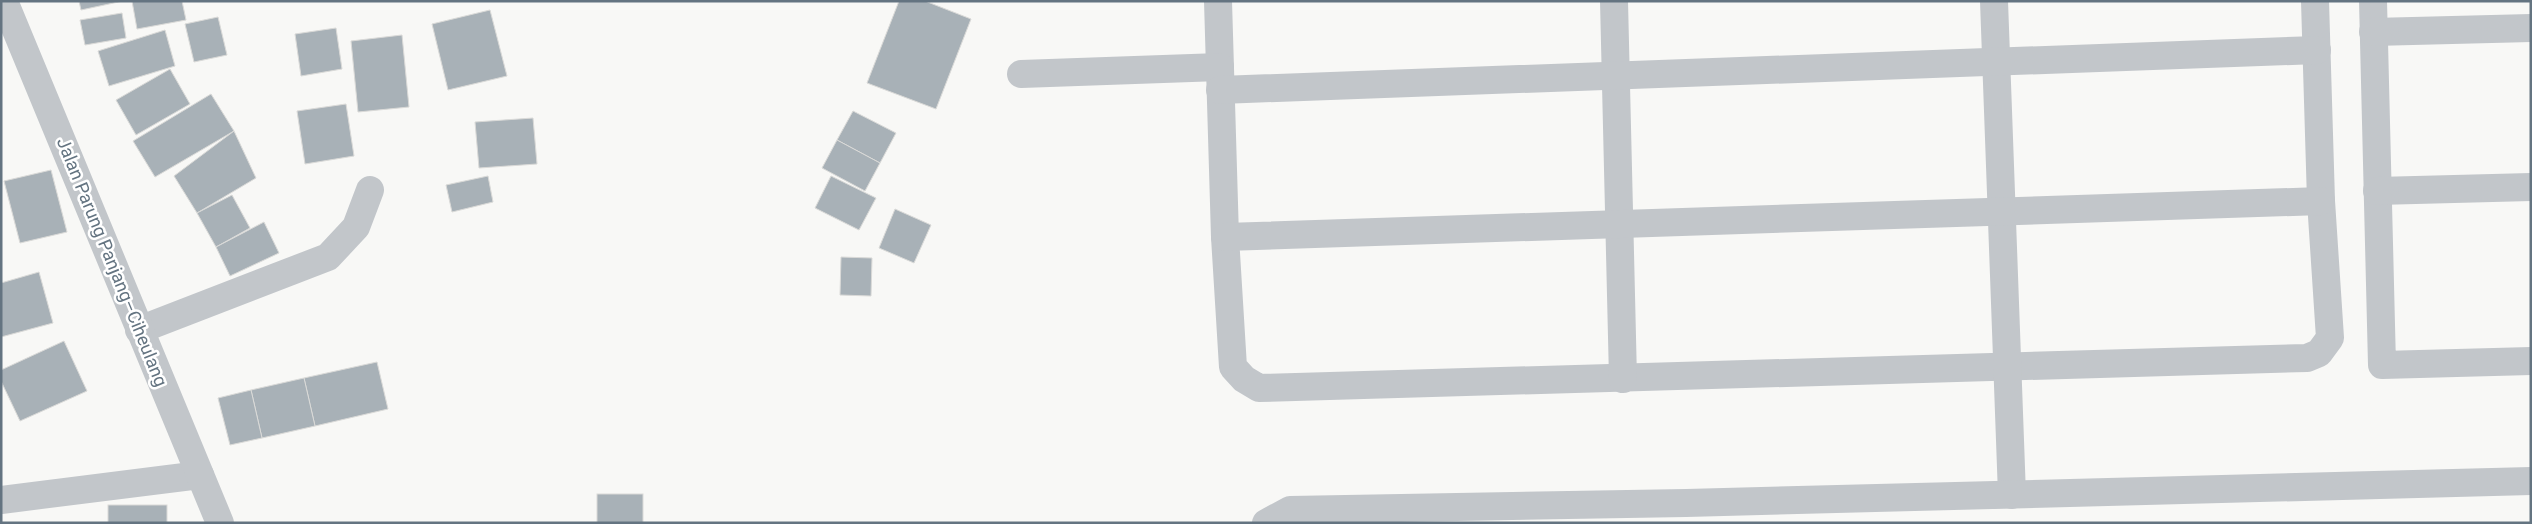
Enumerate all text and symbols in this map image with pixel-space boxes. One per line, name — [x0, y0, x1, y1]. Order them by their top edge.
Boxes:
street label: Jalan Parung Panjang–Ciheulang — [53, 134, 172, 389]

